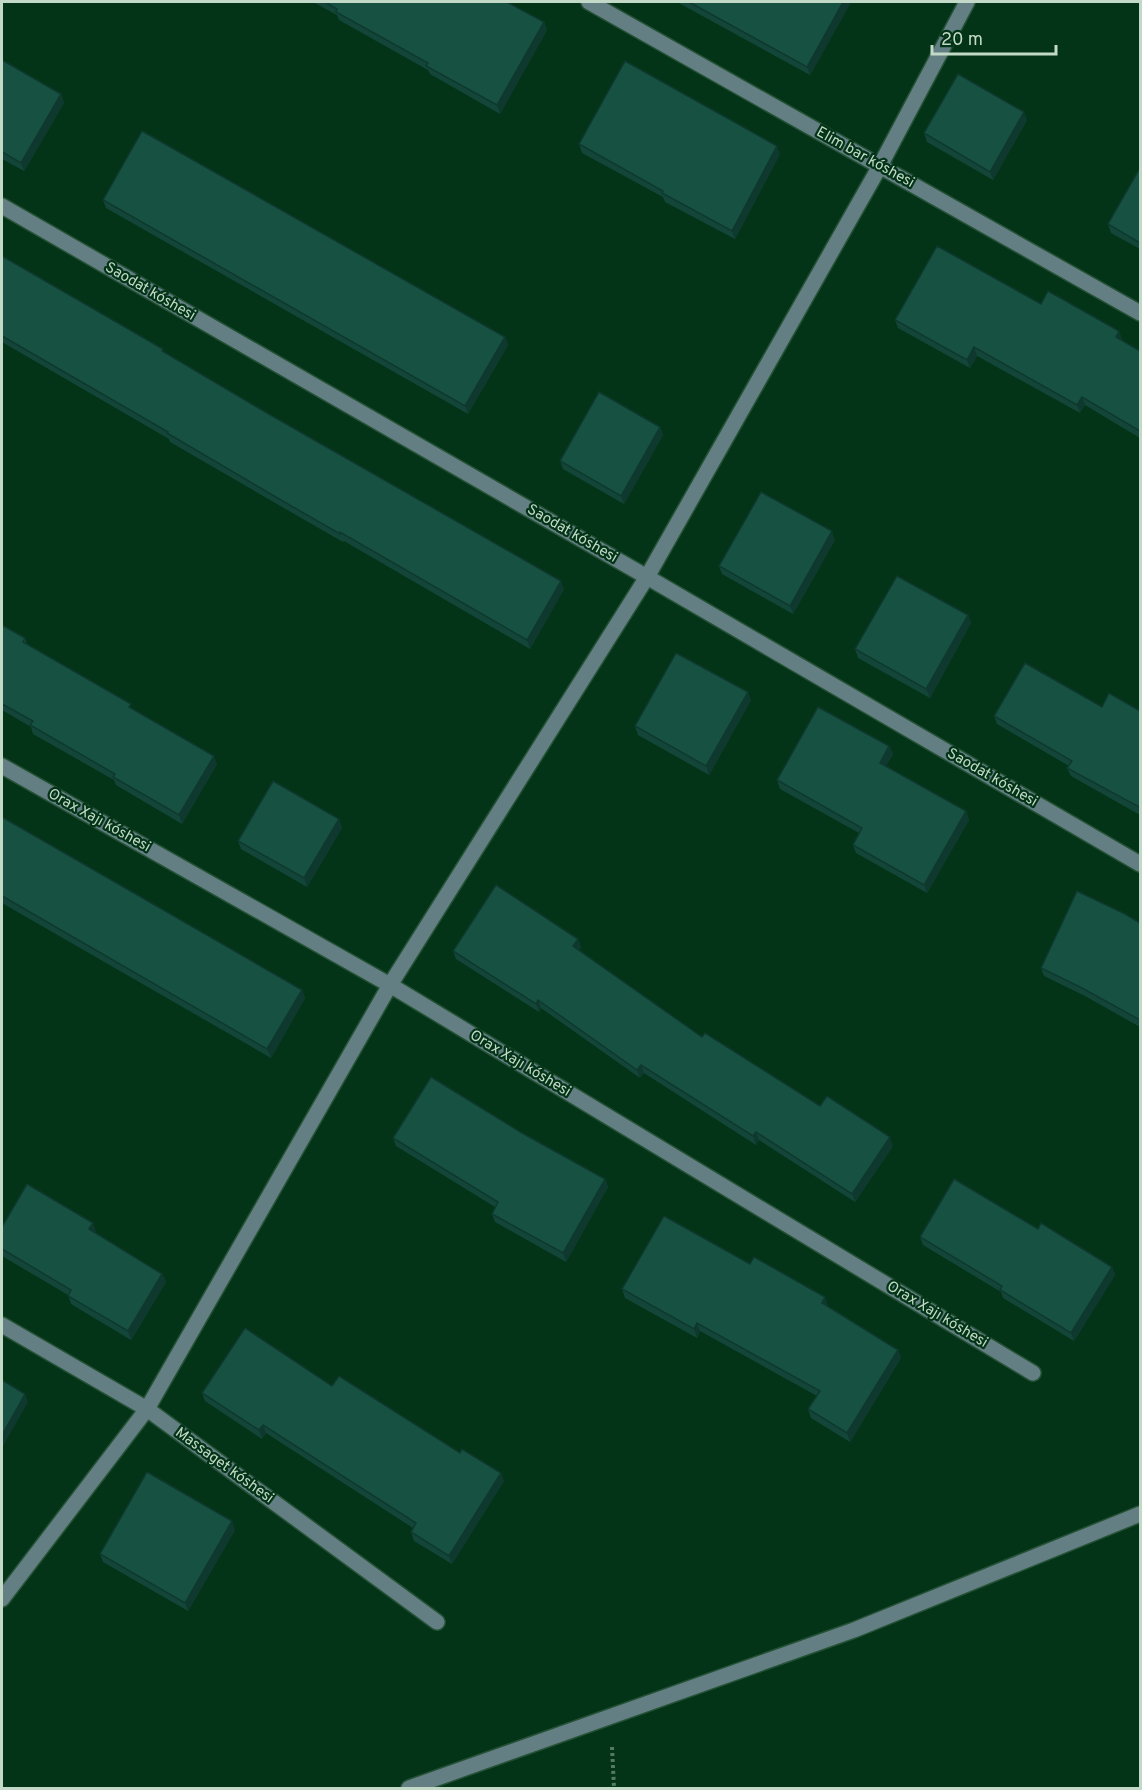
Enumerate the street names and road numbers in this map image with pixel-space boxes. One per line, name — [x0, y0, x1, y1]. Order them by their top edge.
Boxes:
street label: Elim bar kóshesi — [813, 123, 917, 193]
street label: Saodat kóshesi — [101, 258, 199, 326]
street label: Saodat kóshesi — [523, 500, 621, 568]
street label: Saodat kóshesi — [943, 744, 1041, 812]
street label: Orax Xajı kóshesi — [44, 785, 154, 857]
street label: Orax Xajı kóshesi — [466, 1026, 574, 1102]
street label: Orax Xajı kóshesi — [883, 1277, 991, 1353]
street label: Massaget kóshesi — [171, 1424, 277, 1508]

